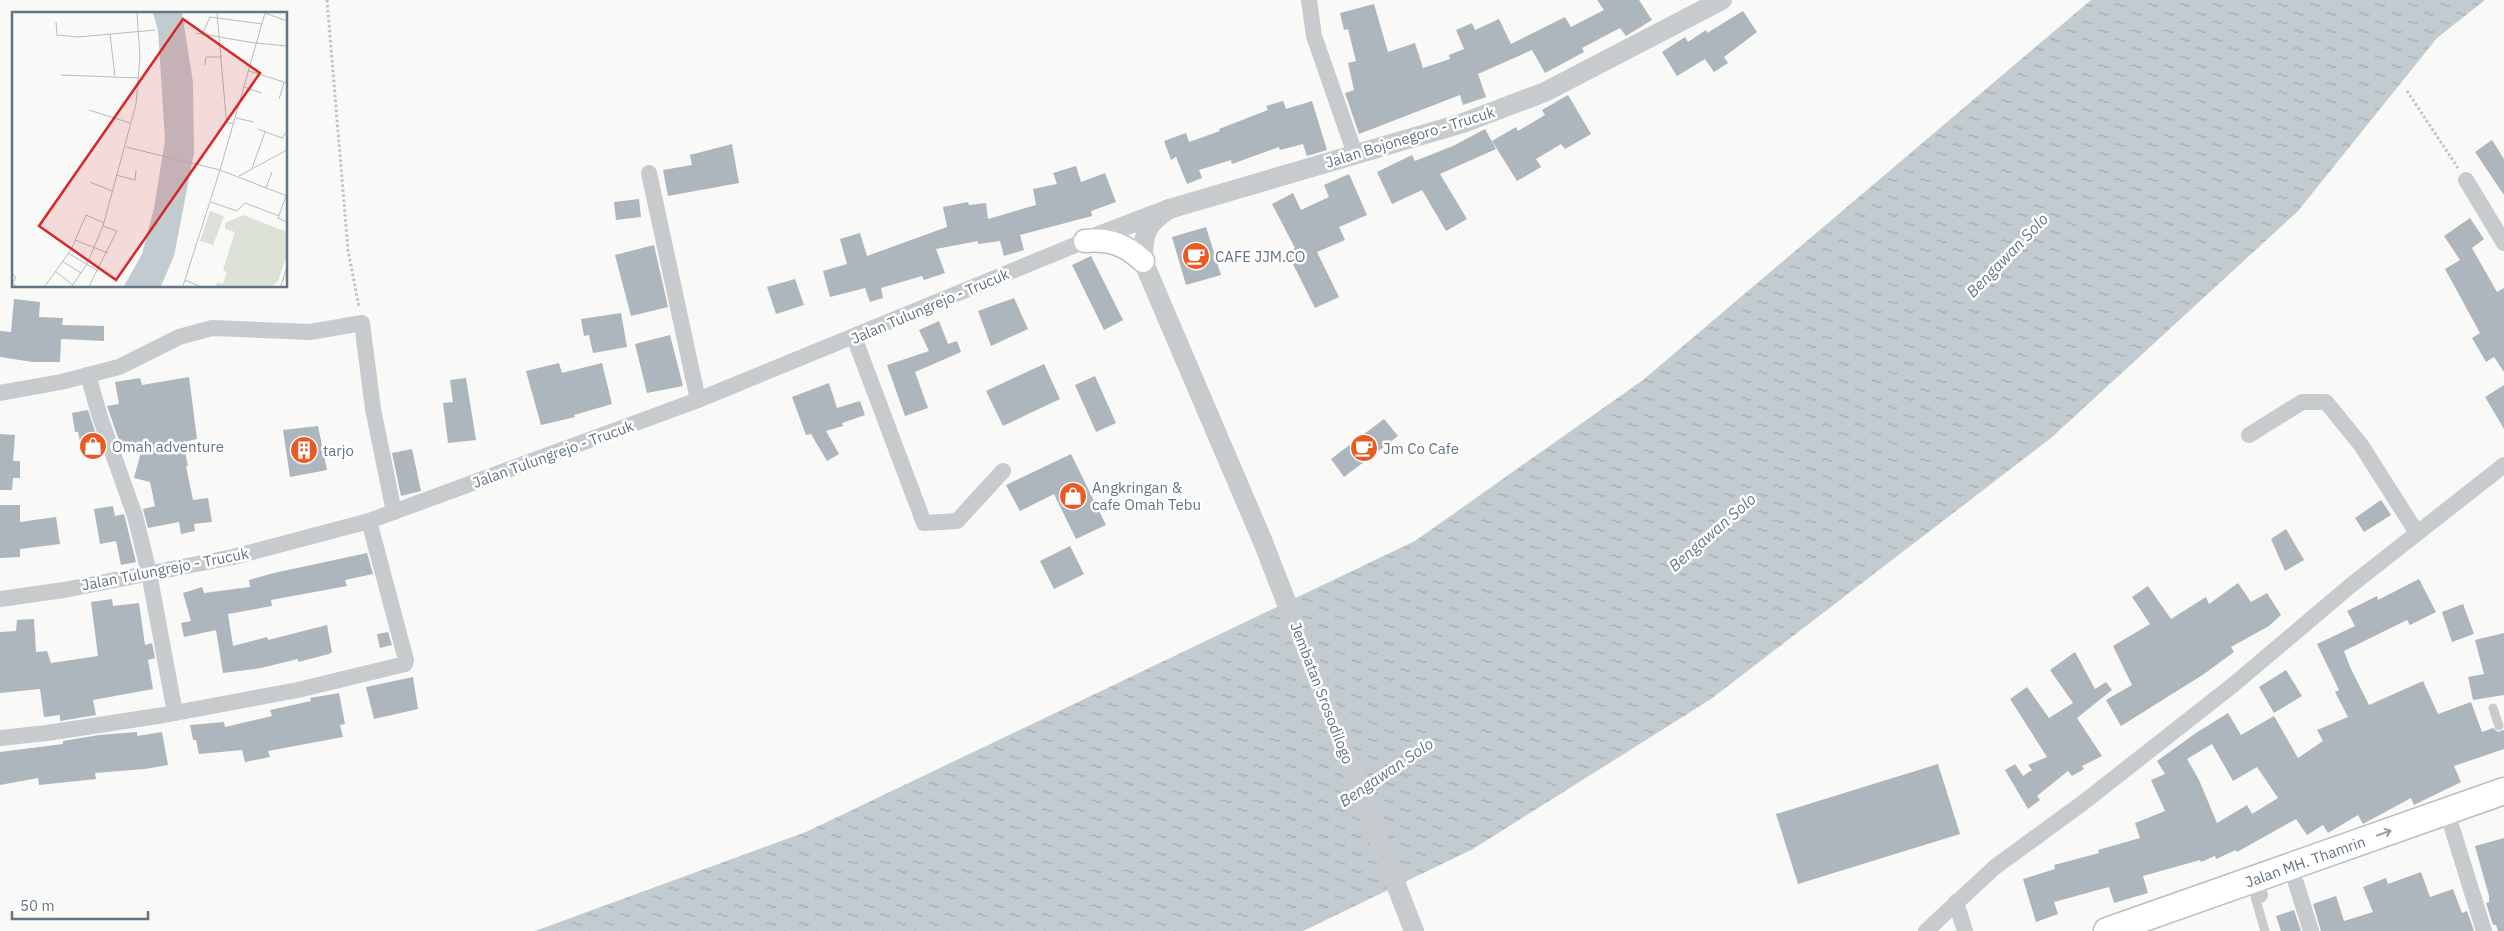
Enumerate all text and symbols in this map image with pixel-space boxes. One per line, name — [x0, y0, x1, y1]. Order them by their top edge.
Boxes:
inset map — [12, 12, 288, 288]
street label: Jalan Bojonegoro - Trucuk — [1323, 102, 1497, 172]
water label: Bengawan Solo — [1962, 209, 2052, 301]
cafe icon: CAFE JJM.CO — [1181, 241, 1211, 271]
place label: CAFE JJM.CO — [1215, 247, 1305, 266]
street label: Jalan Tulungrejo - Trucuk — [848, 264, 1012, 348]
street label: Jalan Tulungrejo - Trucuk — [470, 416, 636, 492]
shop icon: Omah adventure — [78, 431, 108, 461]
cafe icon: Jm Co Cafe — [1349, 433, 1379, 463]
building icon: tarjo — [289, 435, 319, 465]
place label: Omah adventure — [112, 437, 224, 456]
place label: Jm Co Cafe — [1383, 439, 1459, 458]
place label: tarjo — [323, 441, 354, 460]
place label: Angkringan & cafe Omah Tebu — [1092, 478, 1201, 514]
shop icon: Angkringan & cafe Omah Tebu — [1058, 481, 1088, 511]
water label: Bengawan Solo — [1664, 488, 1760, 575]
street label: Jalan Tulungrejo - Trucuk — [80, 543, 250, 595]
street label: Jembatan Srosodilogo — [1286, 619, 1358, 767]
water label: Bengawan Solo — [1335, 733, 1437, 811]
one-way arrow — [2376, 828, 2391, 837]
street label: Jalan MH. Thamrin — [2242, 831, 2368, 891]
scale bar — [12, 888, 149, 920]
text: 50 m — [20, 896, 55, 915]

